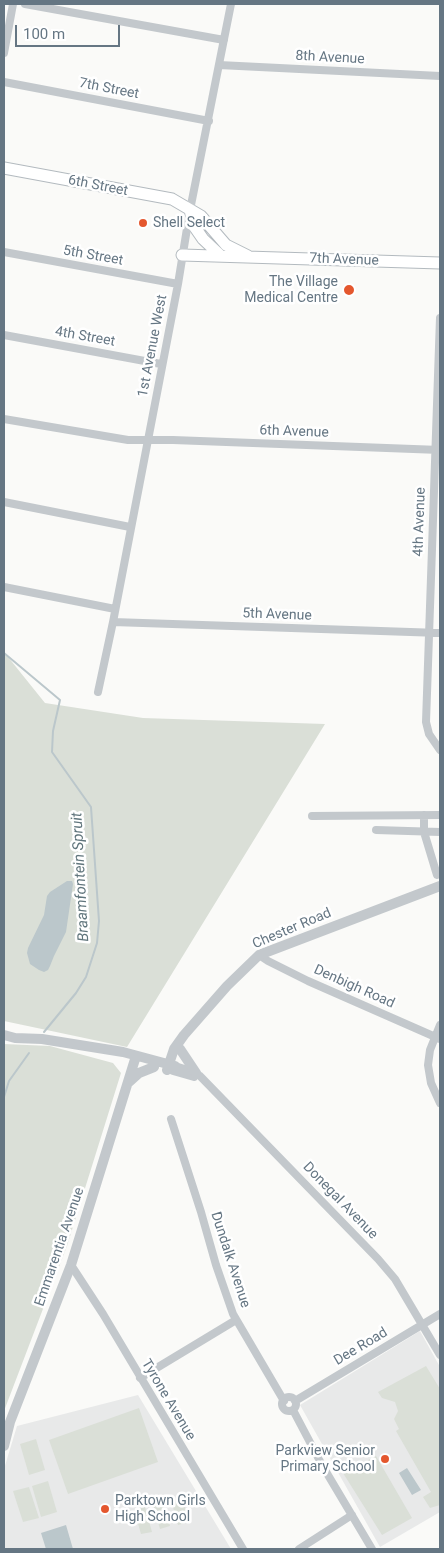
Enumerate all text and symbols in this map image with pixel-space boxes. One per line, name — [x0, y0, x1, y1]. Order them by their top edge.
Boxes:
scale bar — [18, 15, 122, 47]
text: 100 m — [23, 25, 65, 43]
street label: 8th Avenue — [295, 48, 365, 68]
street label: 7th Street — [78, 75, 140, 103]
street label: 6th Street — [67, 172, 129, 200]
place label: Shell Select — [153, 215, 225, 231]
marker: Shell Select — [137, 217, 149, 229]
street label: 5th Street — [62, 242, 124, 270]
street label: 7th Avenue — [309, 250, 379, 270]
place label: The Village Medical Centre — [244, 274, 338, 306]
marker: The Village Medical Centre — [342, 283, 356, 297]
street label: 1st Avenue West — [135, 293, 171, 399]
street label: 4th Street — [54, 323, 116, 351]
street label: 6th Avenue — [259, 422, 329, 442]
street label: 4th Avenue — [410, 487, 430, 557]
street label: 5th Avenue — [242, 605, 312, 625]
water label: Braamfontein Spruit — [69, 812, 93, 942]
street label: Chester Road — [250, 905, 334, 953]
street label: Denbigh Road — [311, 962, 397, 1012]
street label: Donegal Avenue — [299, 1159, 381, 1243]
street label: Emmarentia Avenue — [32, 1185, 88, 1309]
street label: Dundalk Avenue — [207, 1210, 253, 1310]
street label: Dee Road — [331, 1324, 391, 1370]
street label: Tyrone Avenue — [137, 1356, 199, 1444]
place label: Parkview Senior Primary School — [276, 1443, 375, 1475]
marker: Parkview Senior Primary School — [379, 1453, 391, 1465]
place label: Parktown Girls High School — [115, 1493, 206, 1525]
marker: Parktown Girls High School — [99, 1503, 111, 1515]

